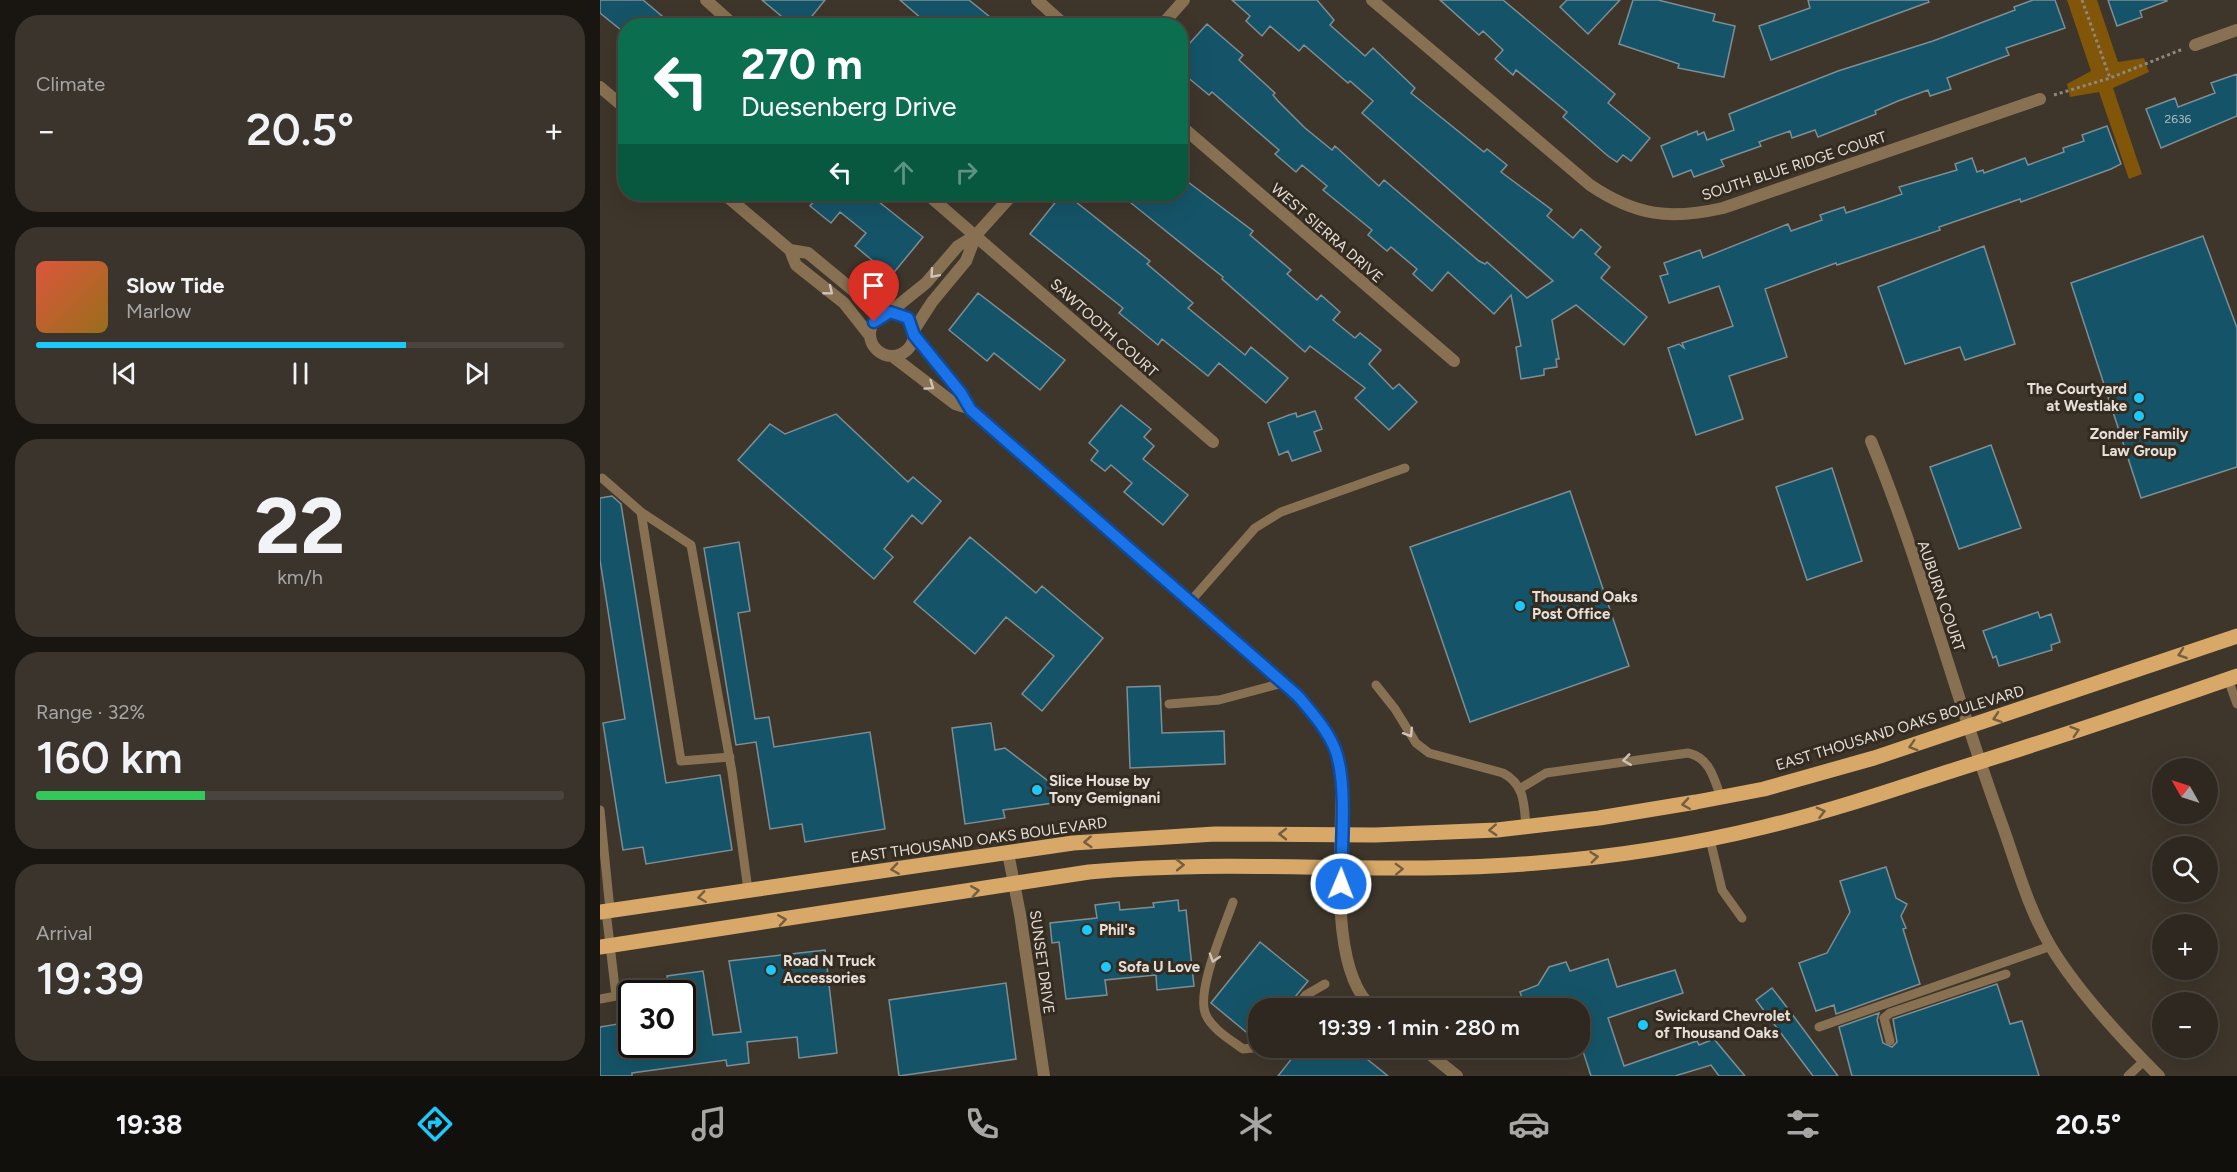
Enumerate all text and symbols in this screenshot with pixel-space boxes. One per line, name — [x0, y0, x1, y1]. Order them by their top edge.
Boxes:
text: 270 m — [741, 39, 863, 90]
icon: left — [642, 42, 720, 120]
text: Climate — [36, 72, 105, 96]
text: Duesenberg Drive — [741, 90, 956, 123]
text: 20.5° — [246, 102, 354, 156]
text: − — [36, 111, 57, 150]
text: + — [543, 111, 564, 150]
house number: 2636 — [2165, 112, 2192, 126]
street label: SOUTH BLUE RIDGE COURT — [1699, 127, 1889, 204]
icon: left — [824, 156, 857, 189]
icon: ahead — [887, 156, 920, 189]
icon: right — [950, 156, 983, 189]
street label: WEST SIERRA DRIVE — [1267, 180, 1387, 286]
pin — [848, 260, 899, 322]
one-way arrow — [930, 267, 941, 278]
icon: arrive — [857, 269, 890, 302]
text: Slow Tide — [126, 272, 225, 299]
street label: SAWTOOTH COURT — [1046, 275, 1162, 382]
one-way arrow — [822, 284, 833, 295]
text: Marlow — [126, 299, 191, 323]
icon: previous — [108, 357, 141, 390]
icon: pause — [284, 357, 317, 390]
icon: next — [460, 357, 493, 390]
one-way arrow — [923, 379, 934, 390]
place label: The Courtyard at Westlake — [2027, 380, 2128, 415]
marker: The Courtyard at Westlake — [2132, 391, 2146, 405]
marker: Zonder Family Law Group — [2132, 409, 2146, 423]
place label: Zonder Family Law Group — [2090, 425, 2189, 460]
text: 22 — [255, 479, 345, 573]
street label: AUBURN COURT — [1914, 538, 1969, 654]
text: km/h — [277, 565, 323, 589]
place label: Thousand Oaks Post Office — [1532, 588, 1637, 623]
marker: Thousand Oaks Post Office — [1513, 599, 1527, 613]
one-way arrow — [2177, 647, 2188, 660]
street label: EAST THOUSAND OAKS BOULEVARD — [1774, 682, 2026, 774]
text: Range · 32% — [36, 700, 145, 724]
one-way arrow — [1992, 711, 2003, 724]
one-way arrow — [2069, 725, 2080, 738]
one-way arrow — [1402, 726, 1413, 737]
text: 160 km — [36, 730, 183, 784]
one-way arrow — [1908, 739, 1919, 752]
one-way arrow — [1622, 754, 1631, 766]
north arrow — [2152, 758, 2218, 824]
map controls — [2152, 758, 2218, 1058]
place label: Slice House by Tony Gemignani — [1049, 772, 1161, 807]
marker: Slice House by Tony Gemignani — [1030, 783, 1044, 797]
one-way arrow — [1681, 797, 1691, 810]
one-way arrow — [1816, 806, 1826, 819]
street label: EAST THOUSAND OAKS BOULEVARD — [850, 813, 1108, 867]
one-way arrow — [1488, 823, 1497, 836]
one-way arrow — [1278, 828, 1287, 840]
one-way arrow — [1084, 835, 1093, 848]
button: search — [2152, 836, 2218, 902]
one-way arrow — [1589, 851, 1599, 864]
position arrow — [1309, 852, 1373, 916]
one-way arrow — [1175, 859, 1184, 871]
one-way arrow — [1395, 862, 1404, 875]
one-way arrow — [890, 863, 900, 875]
one-way arrow — [971, 885, 980, 897]
one-way arrow — [697, 890, 707, 902]
street label: SUNSET DRIVE — [1026, 909, 1058, 1015]
button: + — [2152, 914, 2218, 980]
one-way arrow — [778, 915, 787, 927]
text: Arrival — [36, 921, 92, 945]
place label: Phil's — [1099, 921, 1135, 939]
marker: Phil's — [1080, 923, 1094, 937]
text: 19:39 — [36, 951, 144, 1005]
place label: Road N Truck Accessories — [783, 952, 876, 987]
one-way arrow — [1209, 952, 1221, 963]
place label: Sofa U Love — [1118, 958, 1201, 976]
marker: Sofa U Love — [1099, 960, 1113, 974]
marker: Road N Truck Accessories — [764, 963, 778, 977]
speed limit sign: 30 — [618, 980, 696, 1058]
button: − — [2152, 992, 2218, 1058]
place label: Swickard Chevrolet of Thousand Oaks — [1655, 1007, 1791, 1042]
text: 19:39 · 1 min · 280 m — [1318, 1014, 1520, 1041]
marker: Swickard Chevrolet of Thousand Oaks — [1636, 1018, 1650, 1032]
icon: directions — [414, 1103, 456, 1145]
icon: music — [688, 1103, 730, 1145]
icon: phone — [961, 1103, 1003, 1145]
icon: climate — [1235, 1103, 1277, 1145]
icon: car — [1508, 1103, 1550, 1145]
icon: filters — [1782, 1103, 1824, 1145]
text: 19:38 — [116, 1108, 183, 1141]
text: 20.5° — [2055, 1108, 2121, 1141]

